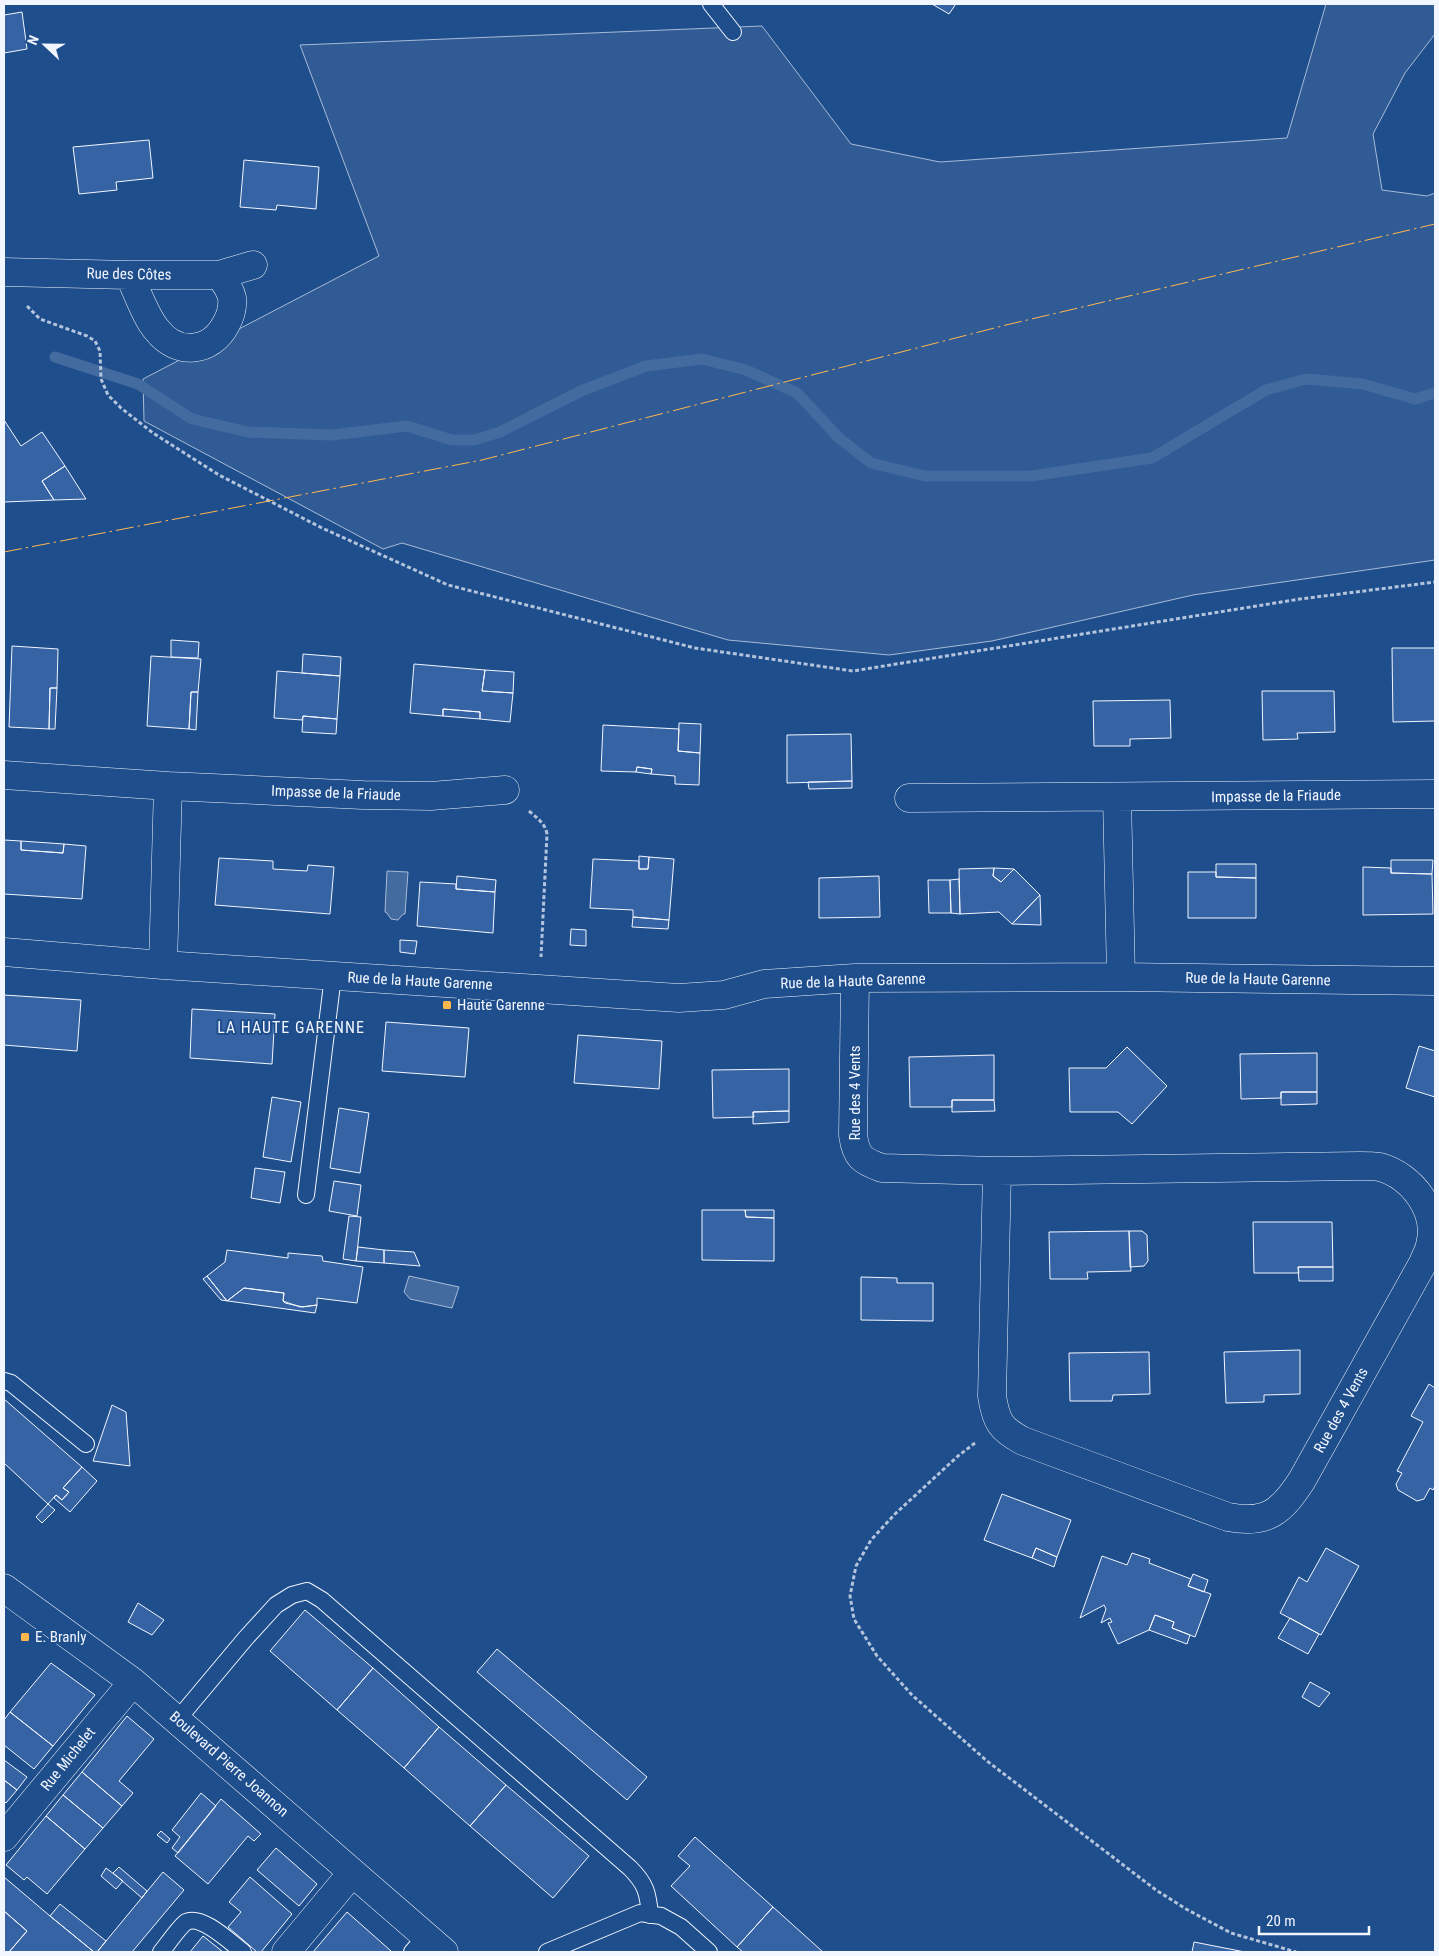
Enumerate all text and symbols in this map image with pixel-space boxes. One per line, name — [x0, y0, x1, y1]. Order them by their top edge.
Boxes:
north arrow — [20, 20, 70, 70]
text: N — [24, 33, 42, 47]
street label: Rue des Côtes — [86, 264, 172, 284]
street label: Impasse de la Friaude — [271, 782, 401, 804]
street label: Impasse de la Friaude — [1211, 786, 1341, 806]
street label: Rue de la Haute Garenne — [347, 968, 493, 994]
street label: Rue de la Haute Garenne — [780, 969, 926, 993]
street label: Rue de la Haute Garenne — [1185, 969, 1331, 989]
place label: Haute Garenne — [457, 996, 545, 1014]
marker: Haute Garenne — [441, 999, 453, 1011]
district label: LA HAUTE GARENNE — [217, 1018, 365, 1037]
street label: Rue des 4 Vents — [846, 1045, 864, 1140]
street label: Rue des 4 Vents — [1310, 1364, 1372, 1456]
place label: E. Branly — [35, 1628, 86, 1646]
marker: E. Branly — [19, 1631, 31, 1643]
street label: Boulevard Pierre Joannon — [166, 1707, 292, 1821]
street label: Rue Michelet — [37, 1724, 99, 1794]
scale bar — [1259, 1904, 1369, 1936]
text: 20 m — [1266, 1912, 1296, 1930]

